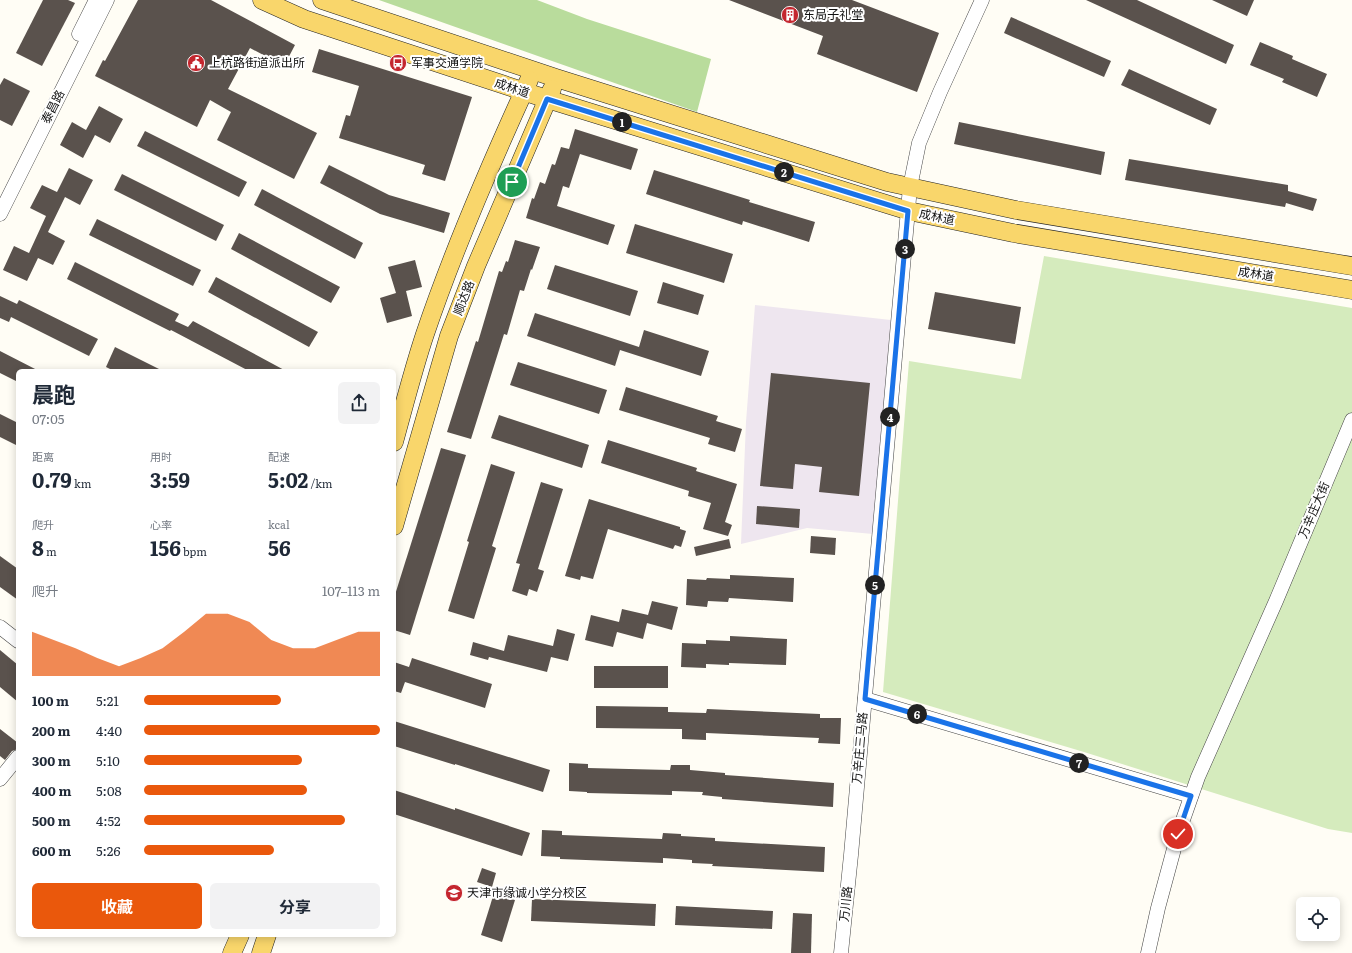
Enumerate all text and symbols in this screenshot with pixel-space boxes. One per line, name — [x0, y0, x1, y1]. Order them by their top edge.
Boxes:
building icon: 东局子礼堂 — [780, 5, 800, 25]
place label: 东局子礼堂 — [803, 5, 863, 23]
public building icon: 上杭路街道派出所 — [186, 53, 206, 73]
place label: 上杭路街道派出所 — [209, 53, 305, 71]
bus stop icon: 军事交通学院 — [388, 53, 408, 73]
place label: 军事交通学院 — [411, 53, 483, 71]
street label: 成林道 — [492, 73, 532, 101]
street label: 泰昌路 — [36, 86, 68, 127]
pin: 1 — [612, 112, 632, 132]
text: 1 — [620, 114, 624, 130]
pin: 2 — [774, 162, 794, 182]
text: 2 — [781, 164, 787, 180]
pin — [495, 165, 529, 199]
icon: arrive — [501, 171, 523, 193]
street label: 成林道 — [918, 203, 957, 229]
pin: 3 — [895, 239, 915, 259]
text: 3 — [902, 241, 908, 257]
street label: 成林道 — [1237, 261, 1275, 285]
street label: 顺达路 — [448, 278, 478, 318]
text: 晨跑 — [32, 377, 76, 410]
button: share — [338, 382, 380, 424]
pin: 4 — [880, 407, 900, 427]
text: 07:05 — [32, 409, 64, 428]
text: 4 — [887, 409, 893, 425]
text: 距离 — [32, 448, 54, 464]
text: 用时 — [150, 448, 172, 464]
text: 配速 — [268, 448, 290, 464]
text: 0.79 — [32, 464, 72, 494]
text: 3:59 — [150, 464, 190, 494]
text: 5:02 — [268, 464, 308, 494]
text: km — [72, 475, 91, 491]
text: /km — [308, 475, 332, 491]
street label: 万辛庄大街 — [1293, 478, 1333, 541]
text: 爬升 — [32, 516, 54, 532]
text: 心率 — [150, 516, 172, 532]
text: kcal — [268, 516, 290, 532]
text: 8 — [32, 532, 44, 562]
text: 156 — [150, 532, 181, 562]
text: 56 — [268, 532, 291, 562]
text: m — [44, 543, 57, 559]
text: bpm — [181, 543, 207, 559]
pin: 5 — [865, 575, 885, 595]
text: 5 — [872, 577, 878, 593]
text: 爬升 — [32, 581, 58, 600]
text: 107–113 m — [322, 581, 380, 600]
text: 100 m — [32, 691, 69, 710]
text: 5:21 — [96, 691, 119, 710]
pin: 6 — [907, 704, 927, 724]
text: 6 — [914, 706, 920, 722]
street label: 万辛庄三马路 — [847, 711, 871, 785]
text: 200 m — [32, 721, 71, 740]
text: 4:40 — [96, 721, 122, 740]
text: 300 m — [32, 751, 71, 770]
text: 5:10 — [96, 751, 120, 770]
pin: 7 — [1069, 753, 1089, 773]
text: 7 — [1076, 755, 1082, 771]
text: 400 m — [32, 781, 71, 800]
text: 5:08 — [96, 781, 122, 800]
text: 500 m — [32, 811, 71, 830]
text: 4:52 — [96, 811, 121, 830]
pin — [1161, 817, 1195, 851]
icon: check — [1167, 823, 1189, 845]
text: 600 m — [32, 841, 71, 860]
text: 5:26 — [96, 841, 120, 860]
button: 收藏 — [32, 883, 202, 929]
button: 分享 — [210, 883, 380, 929]
school or university icon: 天津市缘诚小学分校区 — [444, 883, 464, 903]
place label: 天津市缘诚小学分校区 — [467, 883, 587, 901]
street label: 万川路 — [834, 885, 856, 923]
map controls — [1296, 897, 1340, 941]
button: locate — [1296, 897, 1340, 941]

